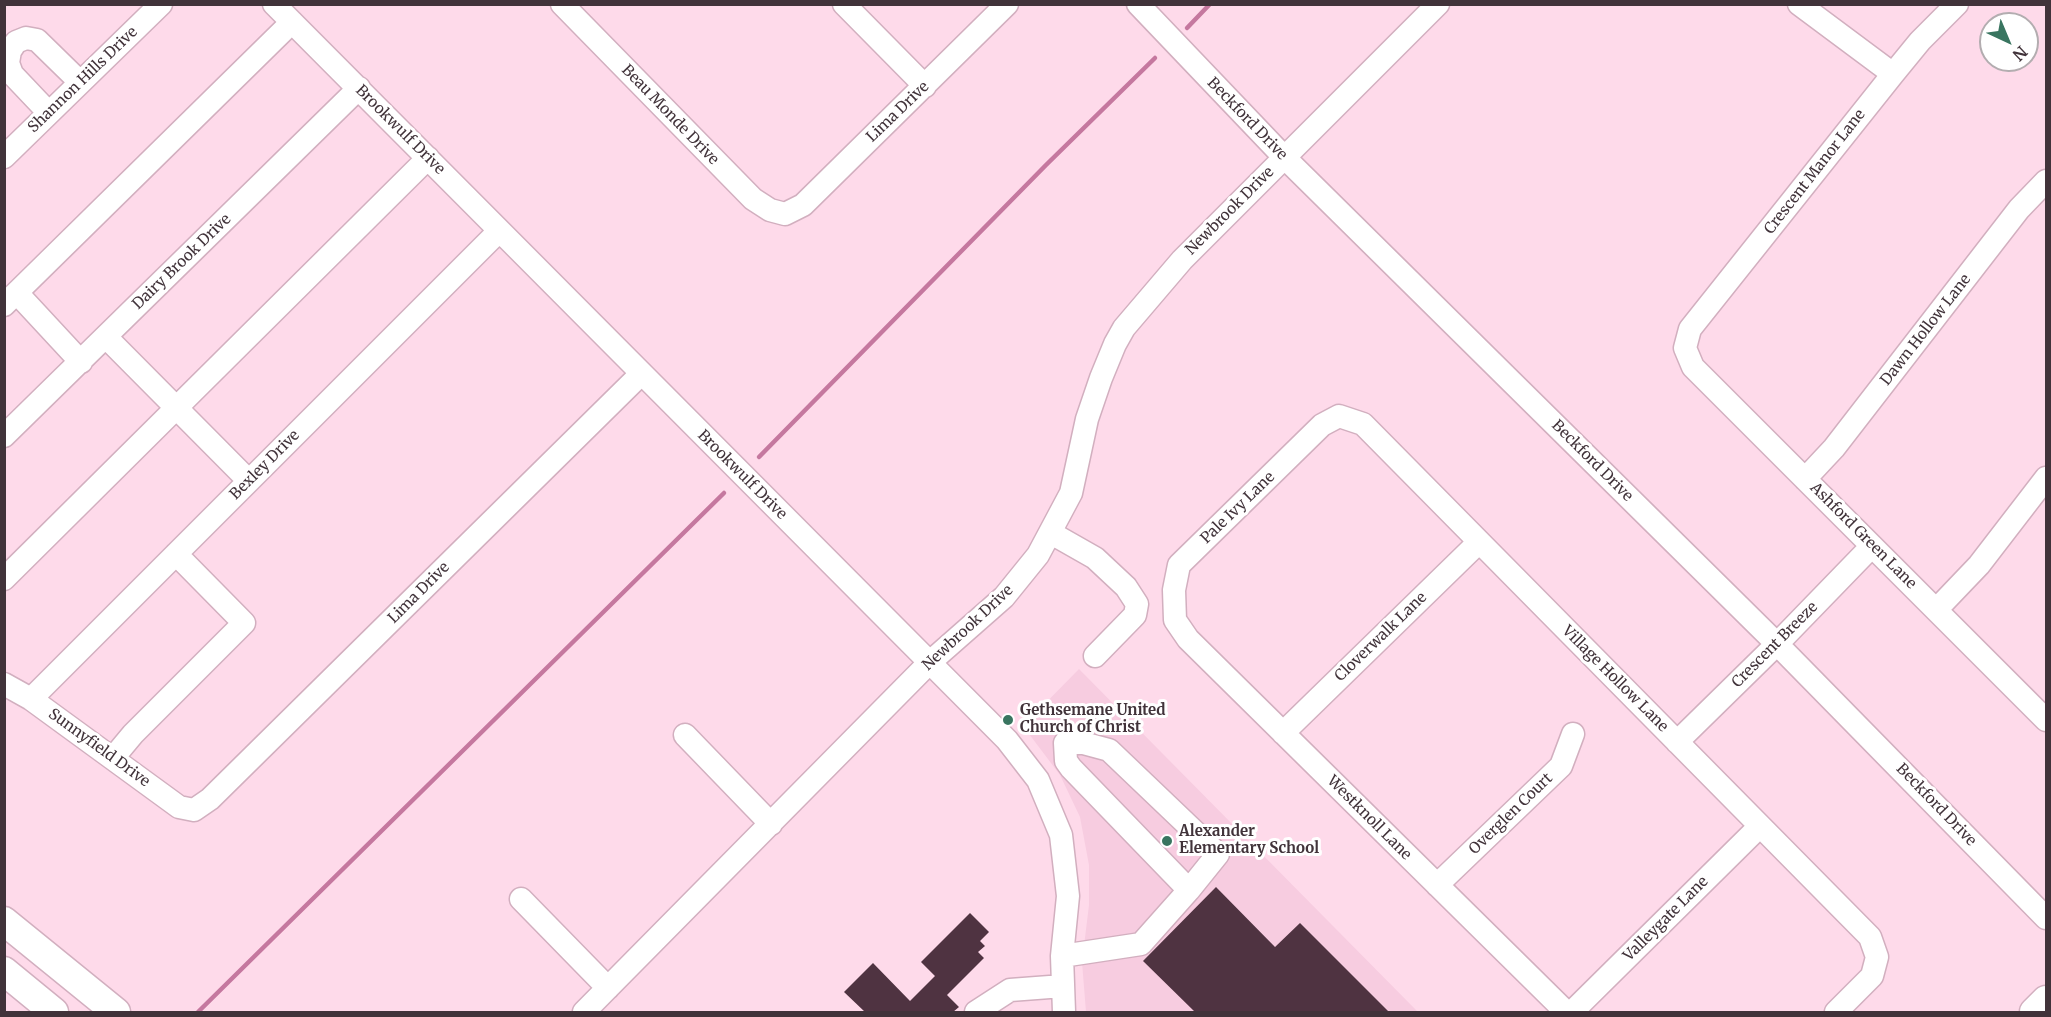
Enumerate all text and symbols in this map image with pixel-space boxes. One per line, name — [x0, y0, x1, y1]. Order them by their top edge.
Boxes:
north arrow — [1979, 12, 2039, 72]
street label: Shannon Hills Drive — [25, 23, 141, 137]
text: N — [2009, 42, 2032, 65]
street label: Beau Monde Drive — [618, 61, 722, 169]
street label: Beckford Drive — [1203, 74, 1291, 164]
street label: Lima Drive — [863, 78, 933, 146]
street label: Brookwulf Drive — [352, 82, 448, 178]
street label: Crescent Manor Lane — [1761, 106, 1869, 238]
street label: Newbrook Drive — [1182, 163, 1278, 259]
street label: Dairy Brook Drive — [129, 211, 235, 313]
street label: Dawn Hollow Lane — [1877, 271, 1975, 389]
street label: Beckford Drive — [1548, 417, 1636, 505]
street label: Bexley Drive — [226, 426, 304, 504]
street label: Brookwulf Drive — [694, 427, 790, 523]
street label: Pale Ivy Lane — [1197, 468, 1279, 548]
street label: Ashford Green Lane — [1806, 479, 1920, 593]
street label: Lima Drive — [385, 559, 453, 627]
street label: Newbrook Drive — [919, 581, 1017, 675]
street label: Cloverwalk Lane — [1331, 589, 1431, 685]
street label: Crescent Breeze — [1728, 598, 1822, 692]
street label: Village Hollow Lane — [1558, 622, 1672, 736]
place label: Gethsemane United Church of Christ — [1020, 702, 1166, 737]
street label: Sunnyfield Drive — [45, 705, 153, 791]
marker: Gethsemane United Church of Christ — [1001, 713, 1015, 727]
street label: Beckford Drive — [1892, 760, 1980, 850]
street label: Overglen Court — [1466, 770, 1556, 858]
street label: Westknoll Lane — [1323, 772, 1415, 864]
place label: Alexander Elementary School — [1179, 823, 1319, 858]
marker: Alexander Elementary School — [1160, 834, 1174, 848]
street label: Valleygate Lane — [1620, 873, 1712, 965]

